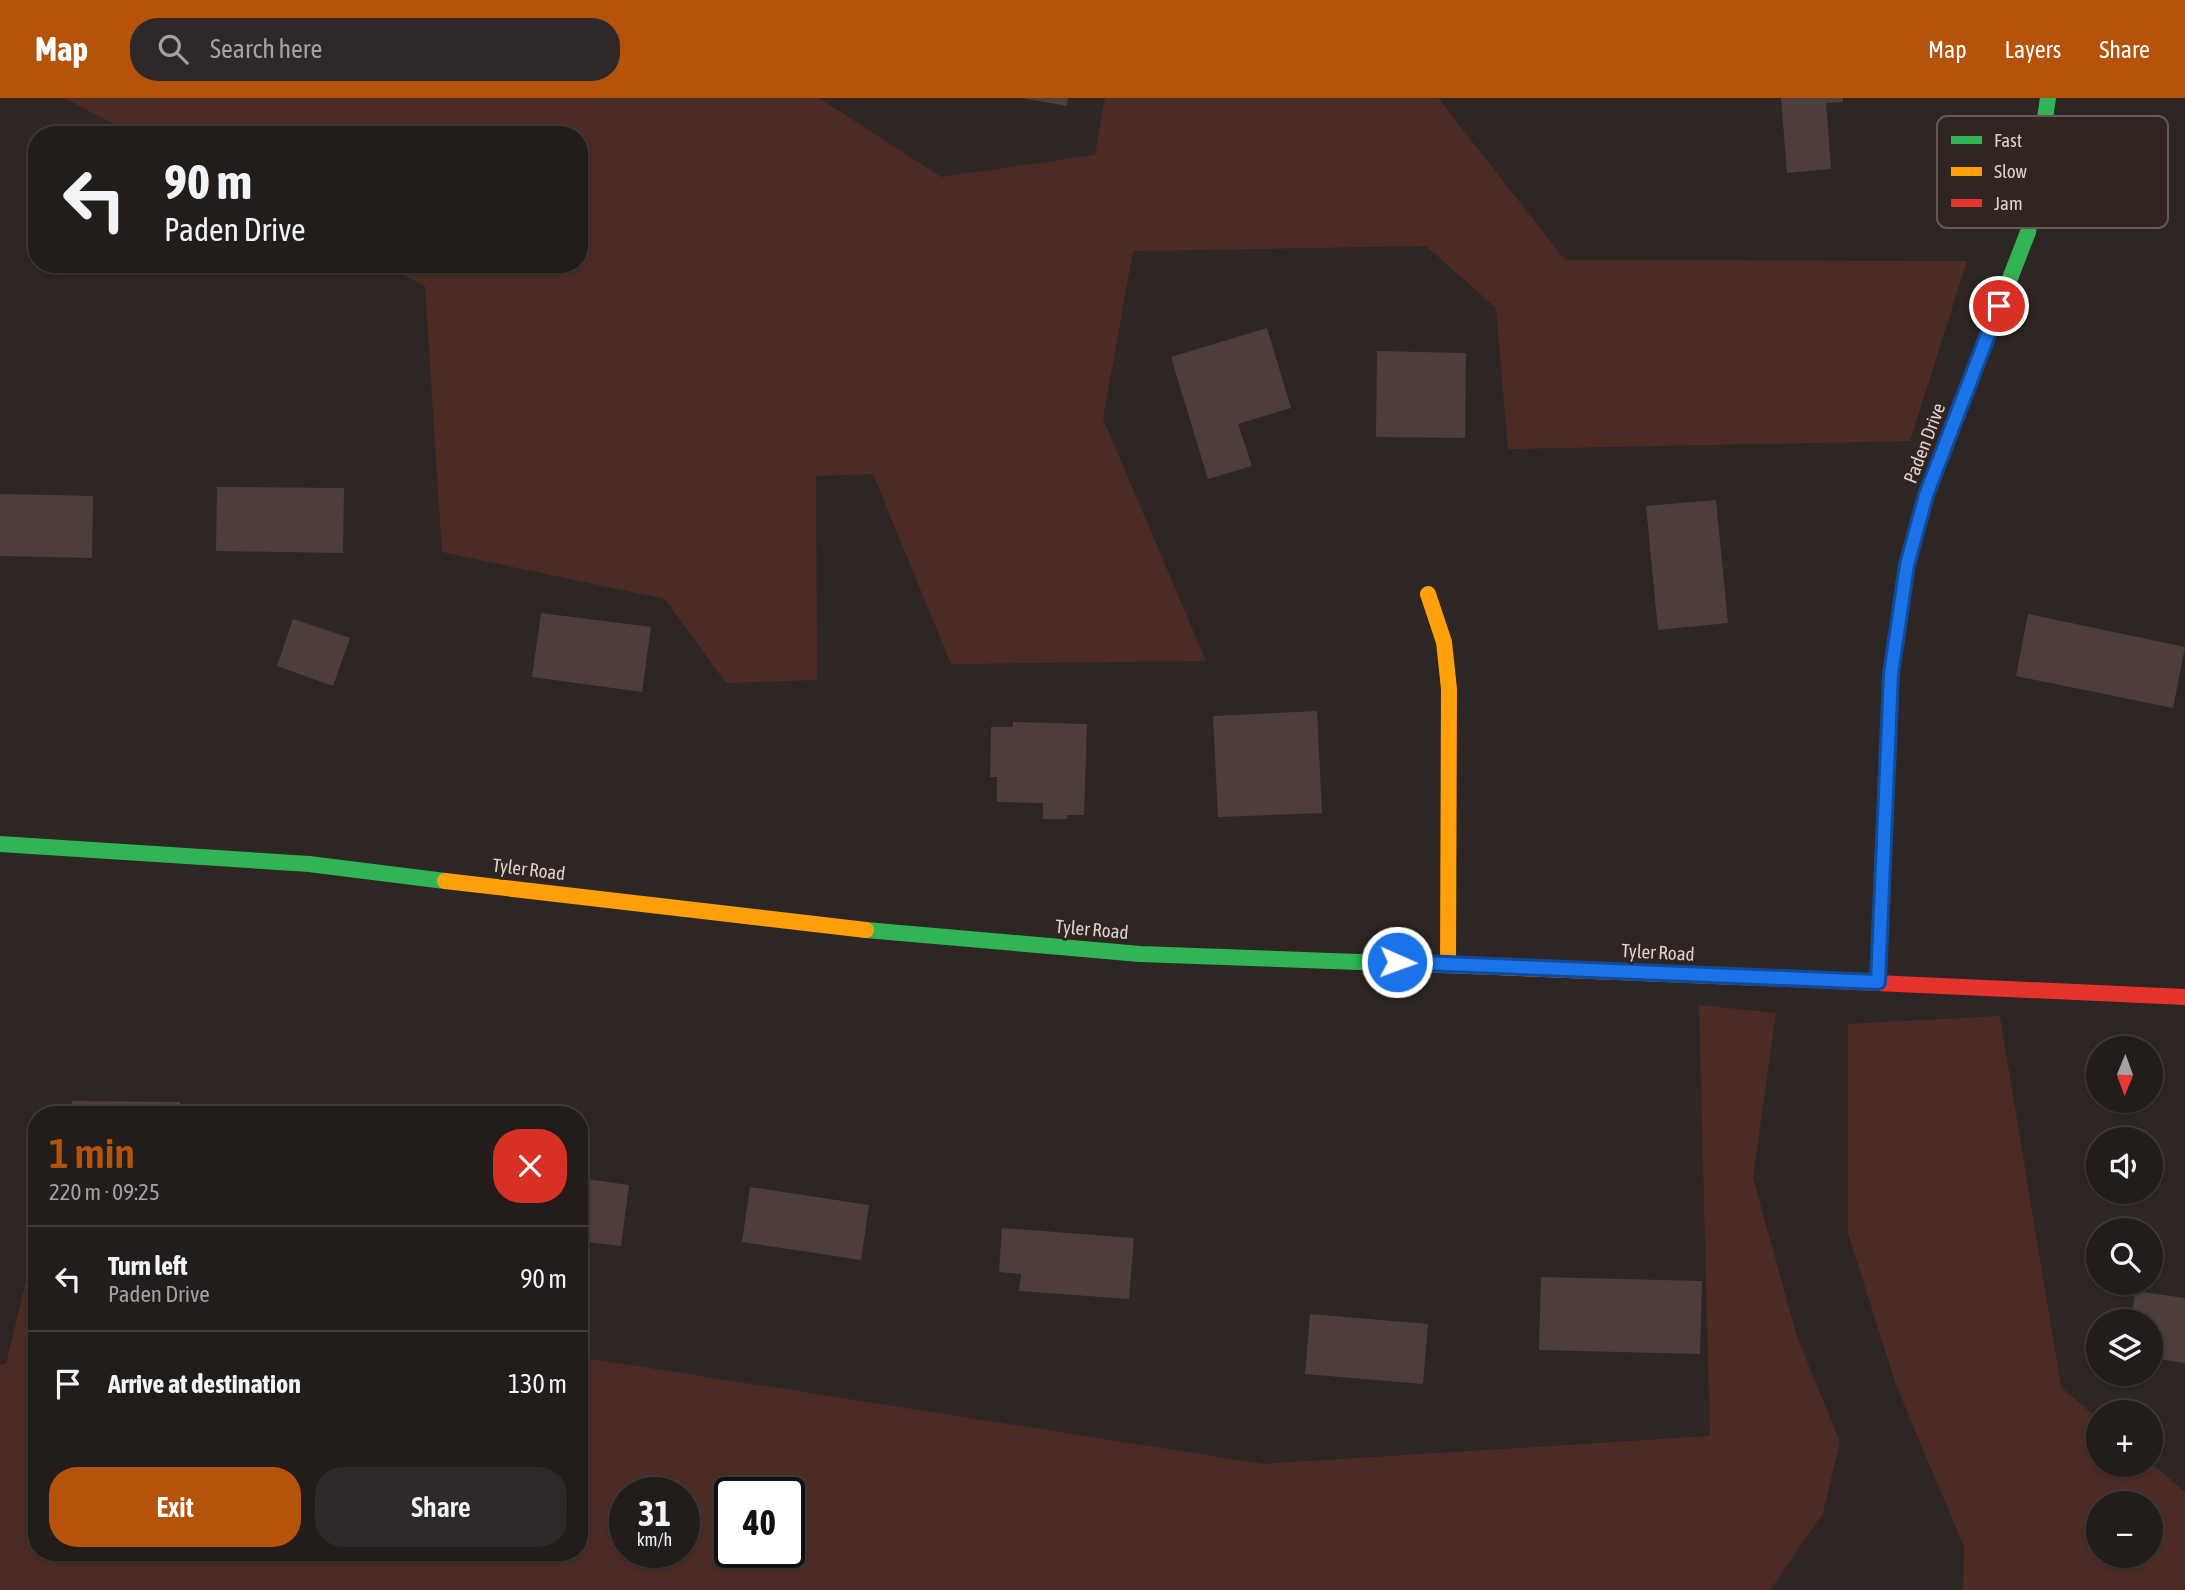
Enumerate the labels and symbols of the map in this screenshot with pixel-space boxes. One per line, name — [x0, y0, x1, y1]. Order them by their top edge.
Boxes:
legend — [1937, 116, 2168, 228]
text: Fast — [1994, 129, 2022, 151]
text: Slow — [1994, 160, 2028, 182]
text: Jam — [1994, 192, 2023, 214]
pin — [1969, 276, 2029, 336]
street label: Paden Drive — [1899, 400, 1949, 486]
street label: Tyler Road — [491, 854, 567, 884]
street label: Tyler Road — [1055, 915, 1129, 943]
position arrow — [1360, 925, 1434, 999]
street label: Tyler Road — [1621, 939, 1695, 965]
north arrow — [2086, 1036, 2163, 1113]
speed limit sign: 40 — [714, 1477, 805, 1568]

